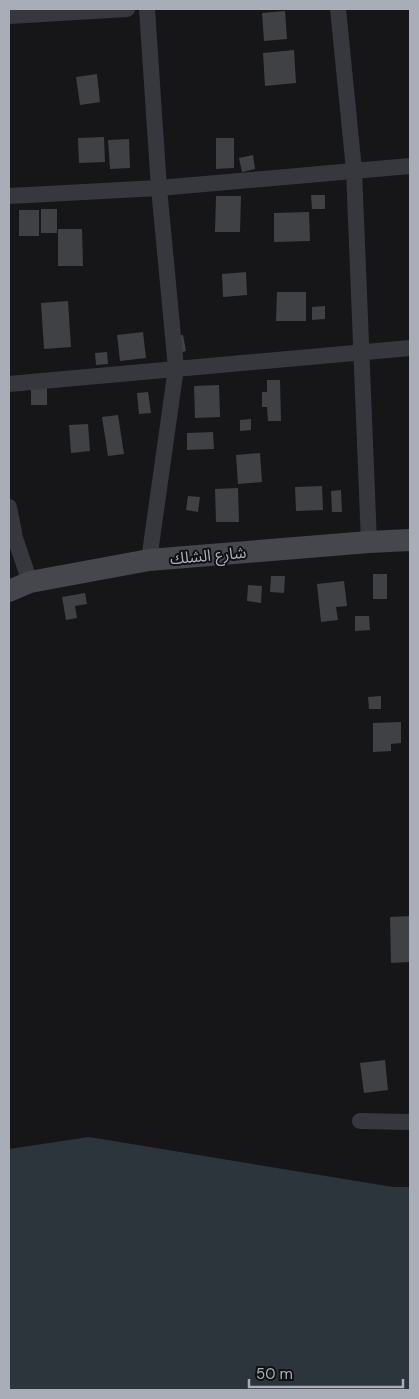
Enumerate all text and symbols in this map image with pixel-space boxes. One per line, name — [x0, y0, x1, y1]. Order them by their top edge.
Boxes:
street label: شارع الشلك — [169, 542, 247, 571]
scale bar — [249, 1356, 403, 1388]
text: 50 m — [256, 1364, 293, 1384]

